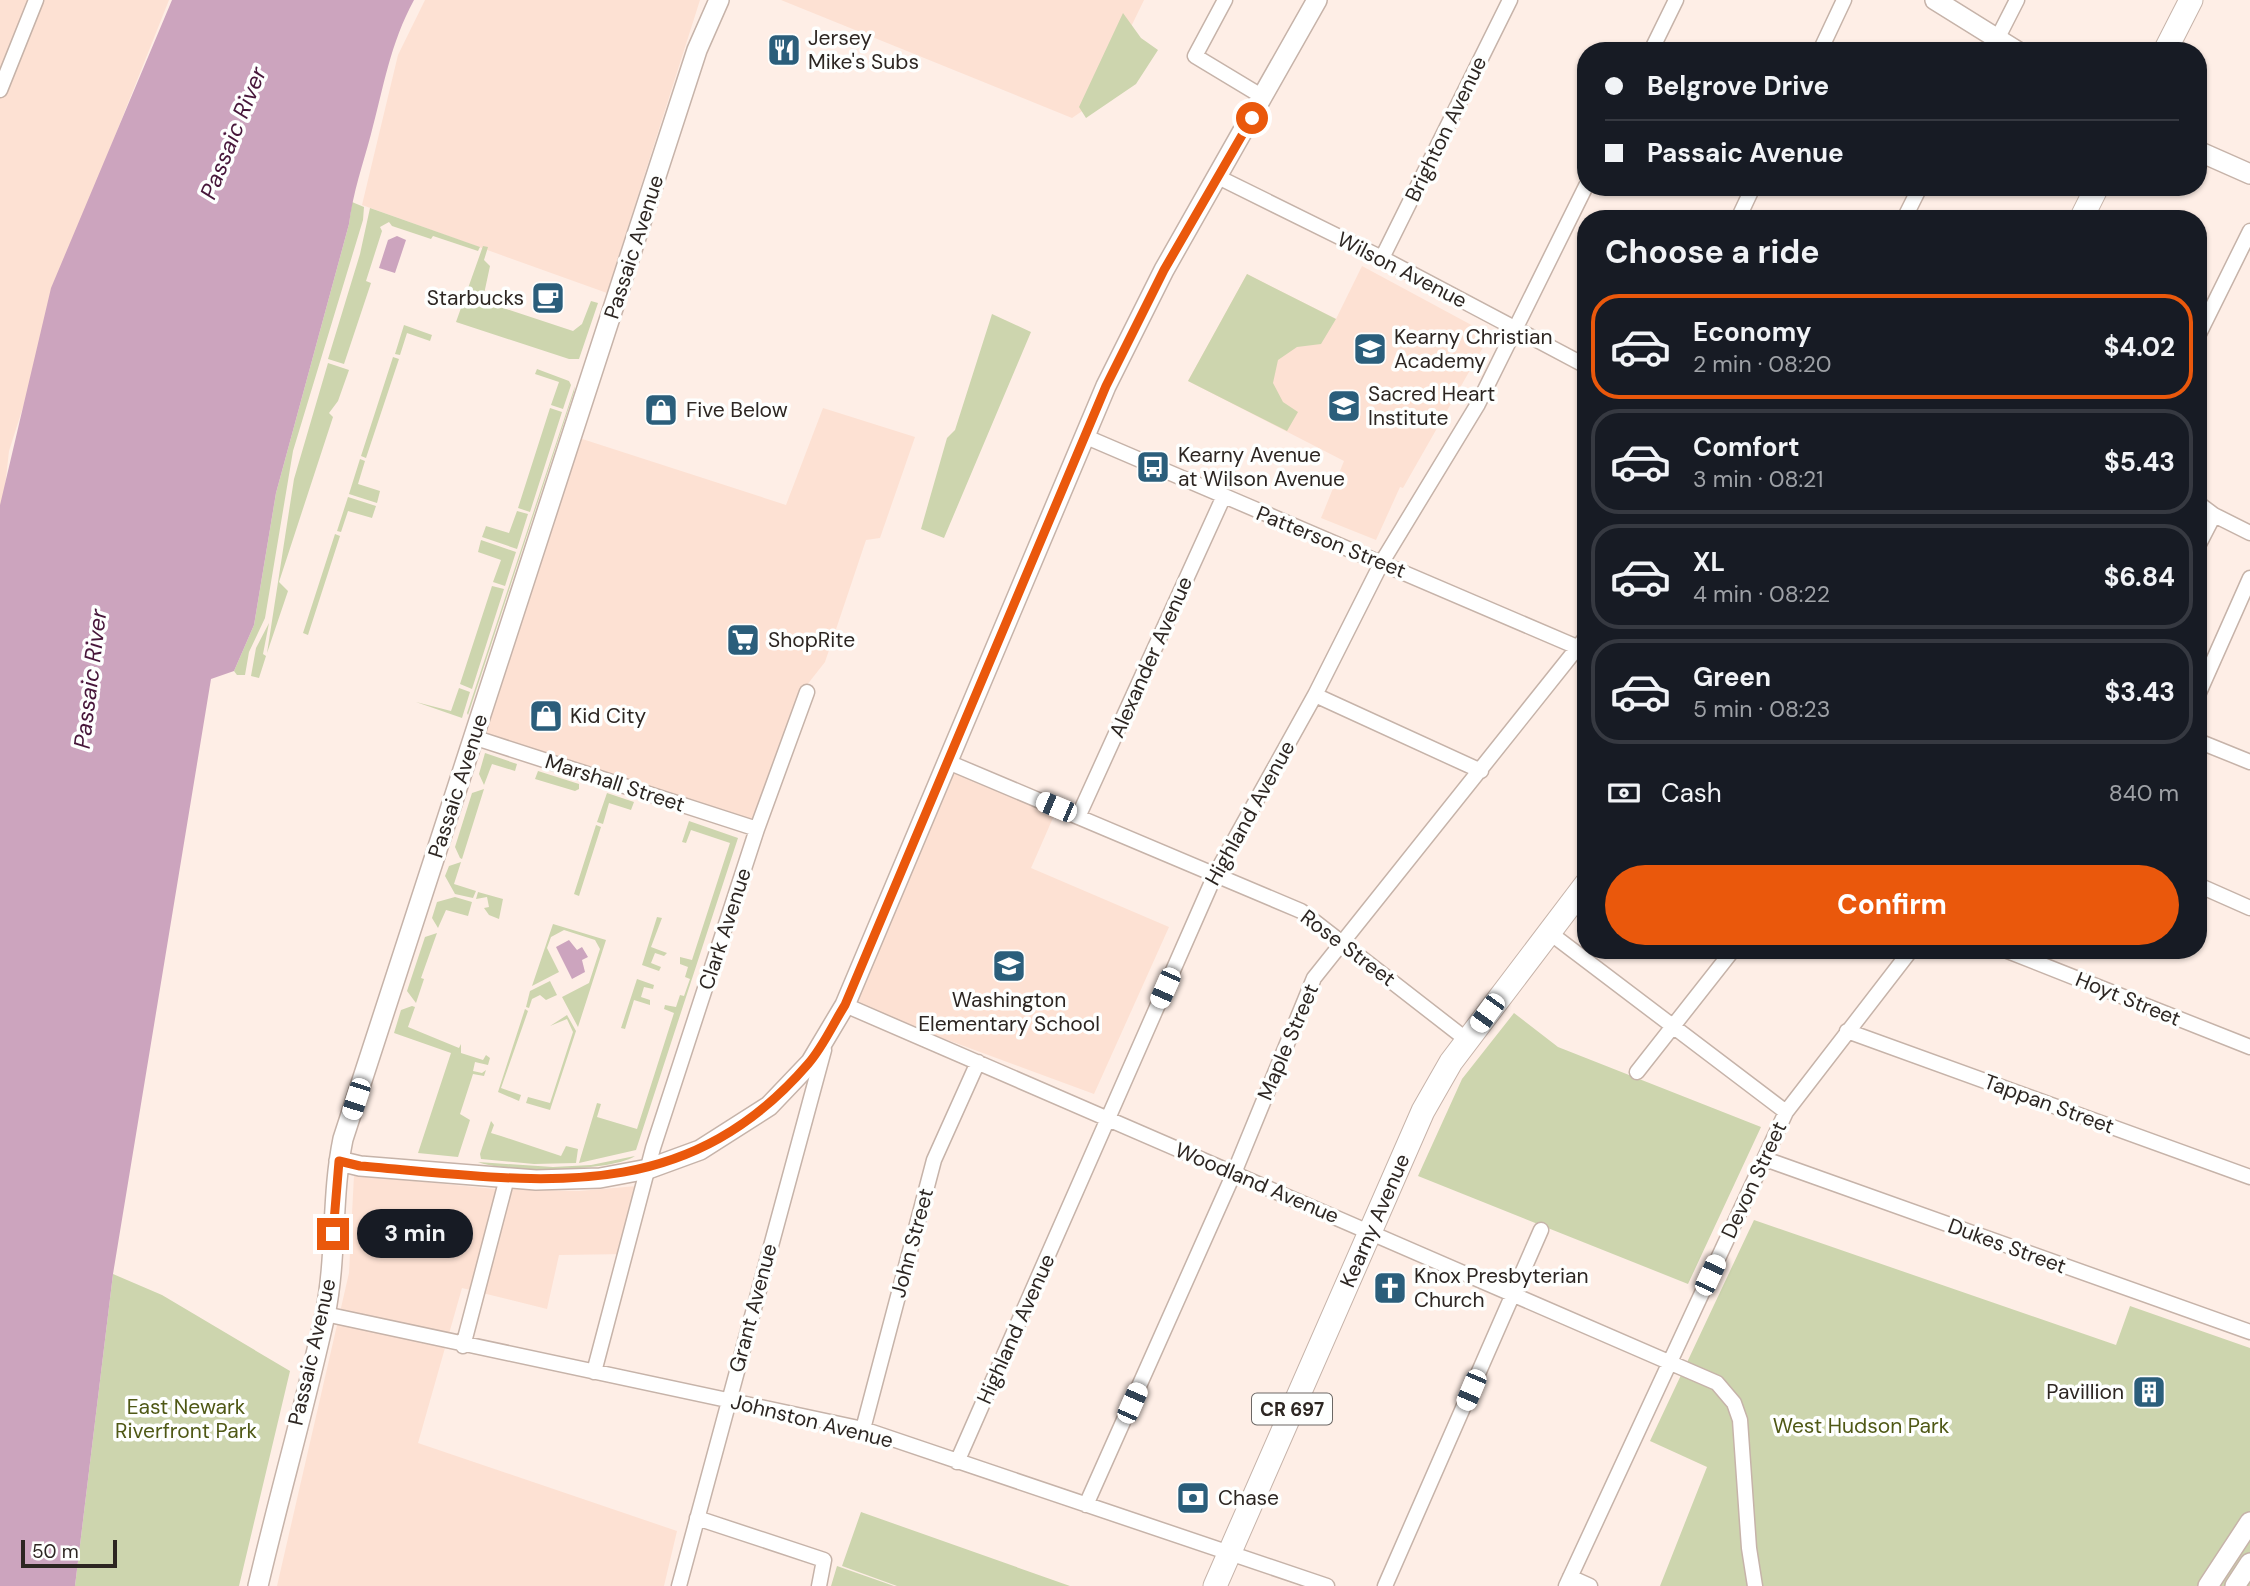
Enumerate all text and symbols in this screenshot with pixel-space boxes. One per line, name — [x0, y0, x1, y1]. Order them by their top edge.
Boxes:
place label: Jersey Mike's Subs — [808, 24, 919, 76]
restaurant icon: Jersey Mike's Subs — [765, 31, 803, 69]
street label: Brighton Avenue — [1399, 52, 1493, 206]
water label: Passaic River — [193, 61, 274, 204]
text: Belgrove Drive — [1647, 69, 1829, 103]
route start — [1236, 102, 1268, 134]
text: Passaic Avenue — [1647, 136, 1844, 170]
street label: Passaic Avenue — [598, 171, 670, 322]
street label: Wilson Avenue — [1332, 225, 1472, 315]
text: Choose a ride — [1605, 231, 1820, 273]
cafe icon: Starbucks — [529, 279, 567, 317]
place label: Starbucks — [427, 284, 524, 312]
icon: car — [1609, 315, 1672, 378]
text: Economy — [1693, 315, 1811, 349]
place label: Kearny Christian Academy — [1394, 323, 1552, 375]
school or university icon: Kearny Christian Academy — [1351, 330, 1389, 368]
text: $4.02 — [2104, 330, 2175, 364]
text: 2 min · 08:20 — [1693, 349, 1831, 379]
place label: Sacred Heart Institute — [1368, 380, 1495, 432]
school or university icon: Sacred Heart Institute — [1325, 387, 1363, 425]
shop icon: Five Below — [642, 391, 680, 429]
place label: Five Below — [686, 396, 788, 424]
icon: car — [1609, 430, 1672, 493]
text: Comfort — [1693, 430, 1799, 464]
place label: Kearny Avenue at Wilson Avenue — [1178, 441, 1345, 493]
text: $5.43 — [2104, 445, 2175, 479]
bus stop icon: Kearny Avenue at Wilson Avenue — [1134, 448, 1172, 486]
text: 3 min · 08:21 — [1693, 464, 1824, 494]
street label: Patterson Street — [1252, 499, 1410, 585]
icon: car — [1609, 545, 1672, 608]
text: XL — [1693, 545, 1725, 579]
text: $6.84 — [2104, 560, 2175, 594]
street label: Alexander Avenue — [1103, 572, 1199, 742]
text: 4 min · 08:22 — [1693, 579, 1830, 609]
water label: Passaic River — [67, 606, 114, 750]
supermarket icon: ShopRite — [724, 621, 762, 659]
place label: ShopRite — [768, 626, 855, 654]
icon: car — [1609, 660, 1672, 723]
text: Green — [1693, 660, 1771, 694]
text: $3.43 — [2104, 675, 2175, 709]
text: 5 min · 08:23 — [1693, 694, 1830, 724]
shop icon: Kid City — [527, 697, 565, 735]
place label: Kid City — [570, 702, 646, 730]
street label: Passaic Avenue — [422, 710, 494, 861]
street label: Highland Avenue — [1199, 736, 1301, 890]
street label: Marshall Street — [542, 747, 688, 819]
icon: cash — [1605, 774, 1643, 812]
text: Cash — [1661, 776, 1722, 810]
text: 840 m — [2109, 778, 2179, 808]
car — [1033, 789, 1080, 825]
street label: Clark Avenue — [692, 864, 758, 993]
button: Confirm — [1605, 865, 2179, 945]
street label: Rose Street — [1295, 903, 1401, 993]
school or university icon: Washington Elementary School — [990, 947, 1028, 985]
car — [1147, 965, 1184, 1011]
street label: Hoyt Street — [2071, 965, 2185, 1033]
street label: Maple Street — [1251, 979, 1325, 1105]
place label: Washington Elementary School — [918, 986, 1100, 1038]
car — [1467, 990, 1508, 1036]
street label: Tappan Street — [1980, 1067, 2118, 1141]
car — [340, 1076, 373, 1122]
street label: Devon Street — [1715, 1117, 1793, 1243]
street label: Woodland Avenue — [1171, 1136, 1343, 1230]
street label: Kearny Avenue — [1334, 1149, 1417, 1292]
street label: John Street — [884, 1185, 940, 1301]
callout: 3 min — [358, 1210, 473, 1258]
street label: Dukes Street — [1944, 1212, 2070, 1280]
route end — [317, 1218, 349, 1250]
text: 3 min — [384, 1218, 446, 1248]
street label: Grant Avenue — [722, 1240, 784, 1376]
street label: Highland Avenue — [970, 1250, 1062, 1408]
car — [1692, 1252, 1729, 1298]
place label: Knox Presbyterian Church — [1414, 1262, 1589, 1314]
church icon: Knox Presbyterian Church — [1371, 1269, 1409, 1307]
street label: Passaic Avenue — [282, 1276, 342, 1428]
car — [1454, 1367, 1489, 1413]
building icon: Pavillion — [2130, 1373, 2168, 1411]
place label: Pavillion — [2046, 1378, 2124, 1406]
car — [1114, 1380, 1151, 1426]
street label: Johnston Avenue — [728, 1387, 896, 1455]
park label: East Newark Riverfront Park — [115, 1393, 257, 1445]
road number: CR 697 — [1252, 1394, 1332, 1424]
park label: West Hudson Park — [1773, 1412, 1950, 1440]
bank icon: Chase — [1174, 1479, 1212, 1517]
place label: Chase — [1218, 1484, 1279, 1512]
scale bar — [21, 1537, 117, 1569]
text: 50 m — [32, 1539, 79, 1564]

